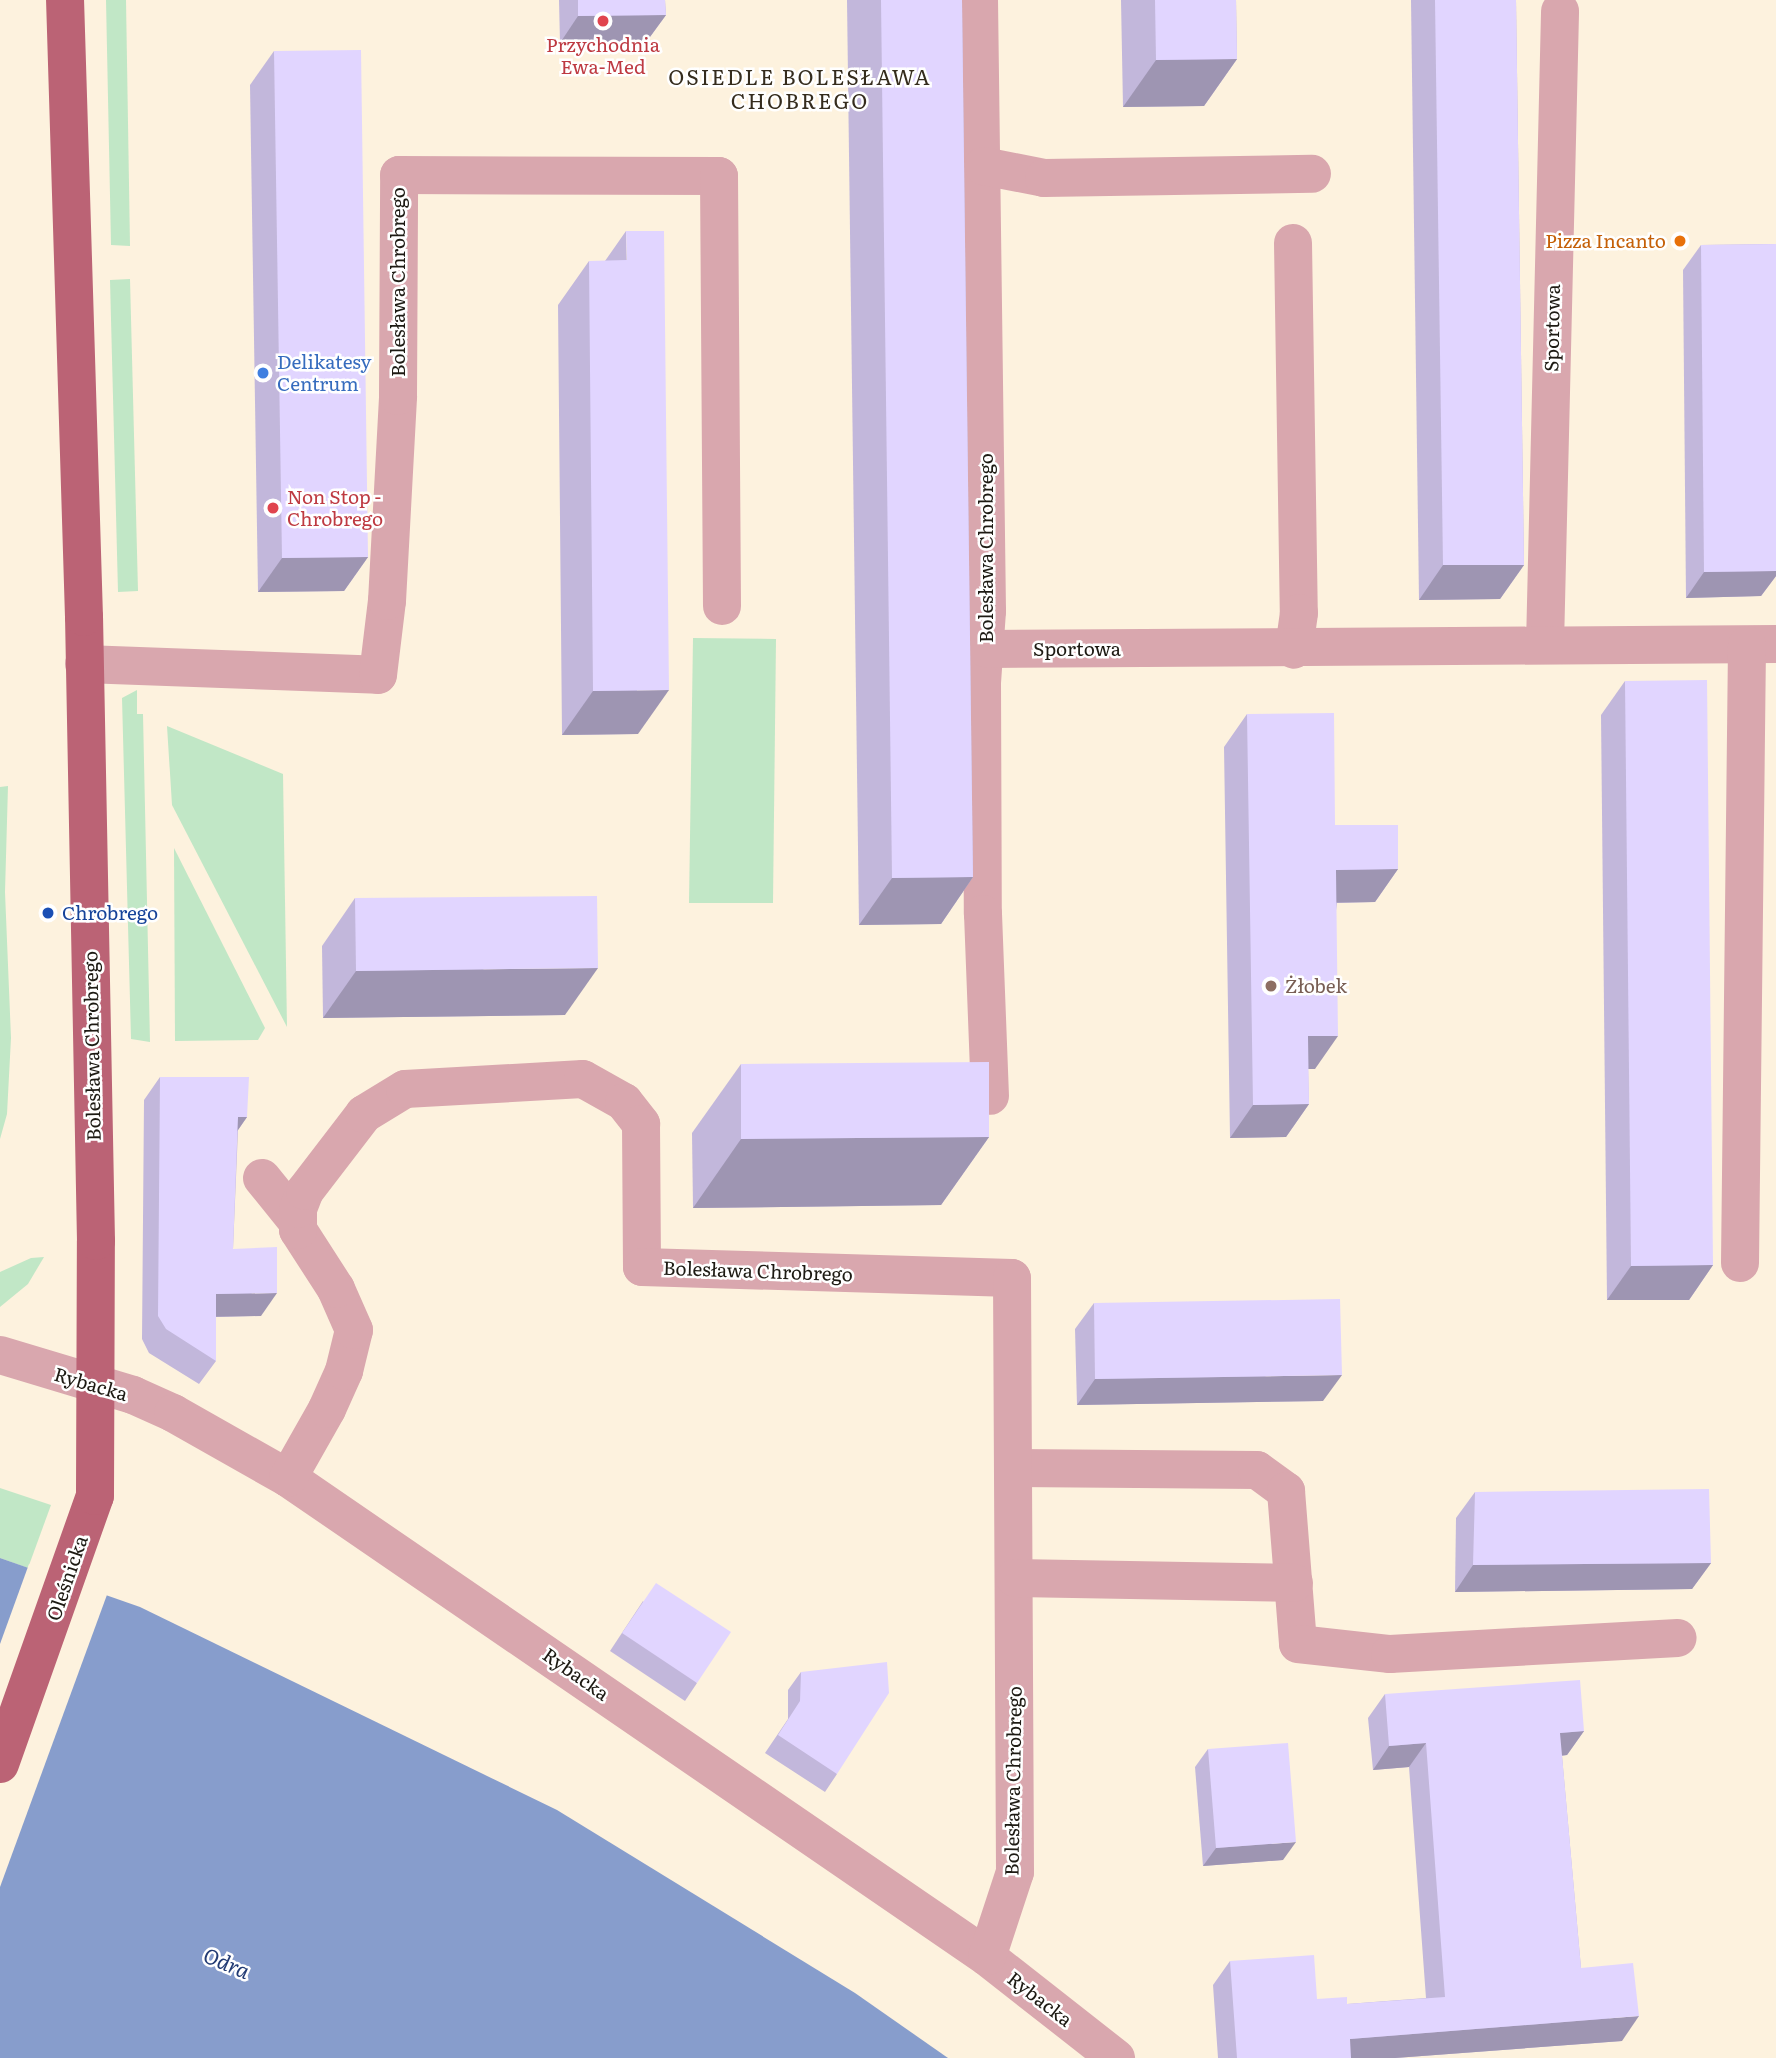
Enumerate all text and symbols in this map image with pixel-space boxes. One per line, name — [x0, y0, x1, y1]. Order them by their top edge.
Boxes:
marker: Przychodnia Ewa-Med — [593, 11, 613, 31]
place label: Przychodnia Ewa-Med — [546, 34, 660, 78]
district label: OSIEDLE BOLESŁAWA CHOBREGO — [670, 63, 930, 113]
street label: Bolesława Chrobrego — [387, 187, 409, 377]
place label: Pizza Incanto — [1545, 230, 1666, 252]
marker: Pizza Incanto — [1672, 233, 1688, 249]
street label: Sportowa — [1540, 284, 1564, 372]
place label: Delikatesy Centrum — [277, 351, 372, 395]
marker: Delikatesy Centrum — [255, 365, 271, 381]
street label: Bolesława Chrobrego — [975, 453, 997, 643]
place label: Non Stop - Chrobrego — [287, 486, 383, 530]
marker: Non Stop - Chrobrego — [265, 500, 281, 516]
street label: Sportowa — [1033, 638, 1121, 660]
place label: Chrobrego — [62, 902, 158, 924]
marker: Chrobrego — [40, 905, 56, 921]
street label: Bolesława Chrobrego — [79, 951, 105, 1141]
place label: Żłobek — [1285, 975, 1347, 997]
marker: Żłobek — [1263, 978, 1279, 994]
street label: Bolesława Chrobrego — [663, 1256, 853, 1286]
street label: Rybacka — [51, 1363, 131, 1405]
street label: Oleśnicka — [42, 1532, 92, 1624]
street label: Rybacka — [538, 1643, 614, 1705]
street label: Bolesława Chrobrego — [1000, 1686, 1026, 1876]
water label: Odra — [200, 1941, 254, 1983]
street label: Rybacka — [1003, 1967, 1077, 2031]

